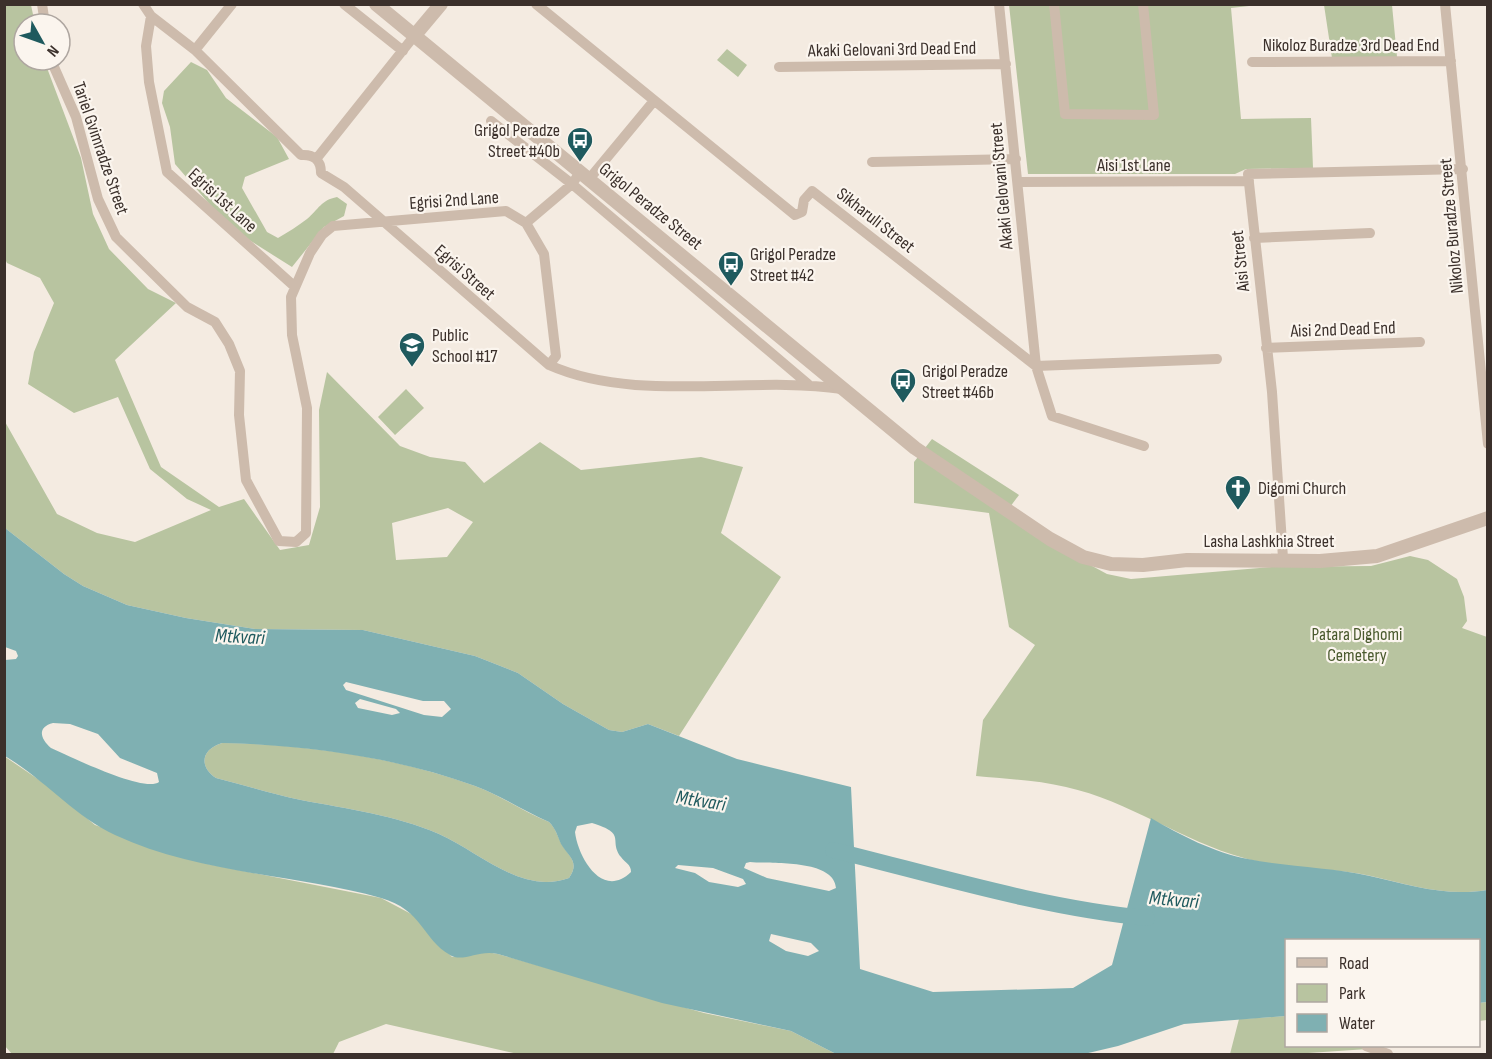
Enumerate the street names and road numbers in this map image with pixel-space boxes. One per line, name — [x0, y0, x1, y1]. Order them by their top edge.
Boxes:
street label: Nikoloz Buradze 3rd Dead End — [1263, 35, 1439, 56]
street label: Akaki Gelovani 3rd Dead End — [807, 38, 976, 61]
street label: Tariel Gvimradze Street — [68, 79, 133, 218]
street label: Akaki Gelovani Street — [985, 121, 1018, 251]
street label: Aisi 1st Lane — [1096, 155, 1171, 176]
street label: Nikoloz Buradze Street — [1435, 157, 1468, 294]
street label: Grigol Peradze Street — [595, 158, 707, 255]
street label: Egrisi 1st Lane — [184, 164, 261, 237]
street label: Sikharuli Street — [833, 183, 919, 258]
street label: Egrisi 2nd Lane — [409, 187, 500, 214]
street label: Aisi Street — [1227, 229, 1254, 294]
street label: Egrisi Street — [430, 240, 500, 305]
street label: Aisi 2nd Dead End — [1289, 317, 1396, 342]
street label: Lasha Lashkhia Street — [1203, 531, 1335, 552]

